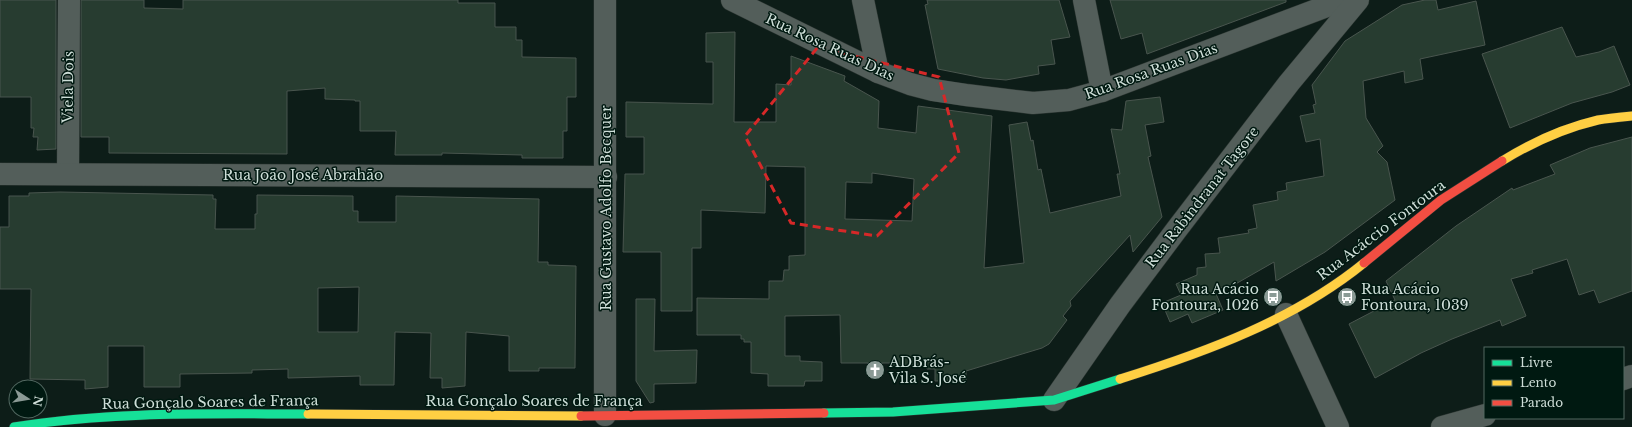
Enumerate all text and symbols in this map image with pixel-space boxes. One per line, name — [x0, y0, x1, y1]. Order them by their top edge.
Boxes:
street label: Rua Rosa Ruas Dias — [763, 9, 897, 85]
street label: Rua Rosa Ruas Dias — [1082, 39, 1220, 103]
street label: Viela Dois — [58, 51, 78, 124]
street label: Rua Gustavo Adolfo Becquer — [597, 105, 615, 311]
street label: Rua Rabindranat Tagore — [1141, 123, 1263, 271]
street label: Rua João José Abrahão — [223, 166, 383, 184]
street label: Rua Acáccio Fontoura — [1313, 176, 1449, 284]
place label: Rua Acácio Fontoura, 1026 — [1151, 280, 1259, 314]
place label: Rua Acácio Fontoura, 1039 — [1361, 280, 1469, 314]
bus stop icon: Rua Acácio Fontoura, 1026 — [1262, 286, 1284, 308]
bus stop icon: Rua Acácio Fontoura, 1039 — [1336, 286, 1358, 308]
legend — [1484, 347, 1624, 419]
place label: ADBrás- Vila S. José — [888, 353, 966, 387]
text: Livre — [1520, 355, 1553, 370]
church icon: ADBrás- Vila S. José — [864, 359, 886, 381]
text: Lento — [1520, 375, 1556, 390]
north arrow — [8, 379, 48, 419]
street label: Rua Gonçalo Soares de França — [101, 391, 319, 413]
street label: Rua Gonçalo Soares de França — [426, 392, 643, 410]
text: N — [30, 395, 46, 408]
text: Parado — [1520, 395, 1563, 410]

